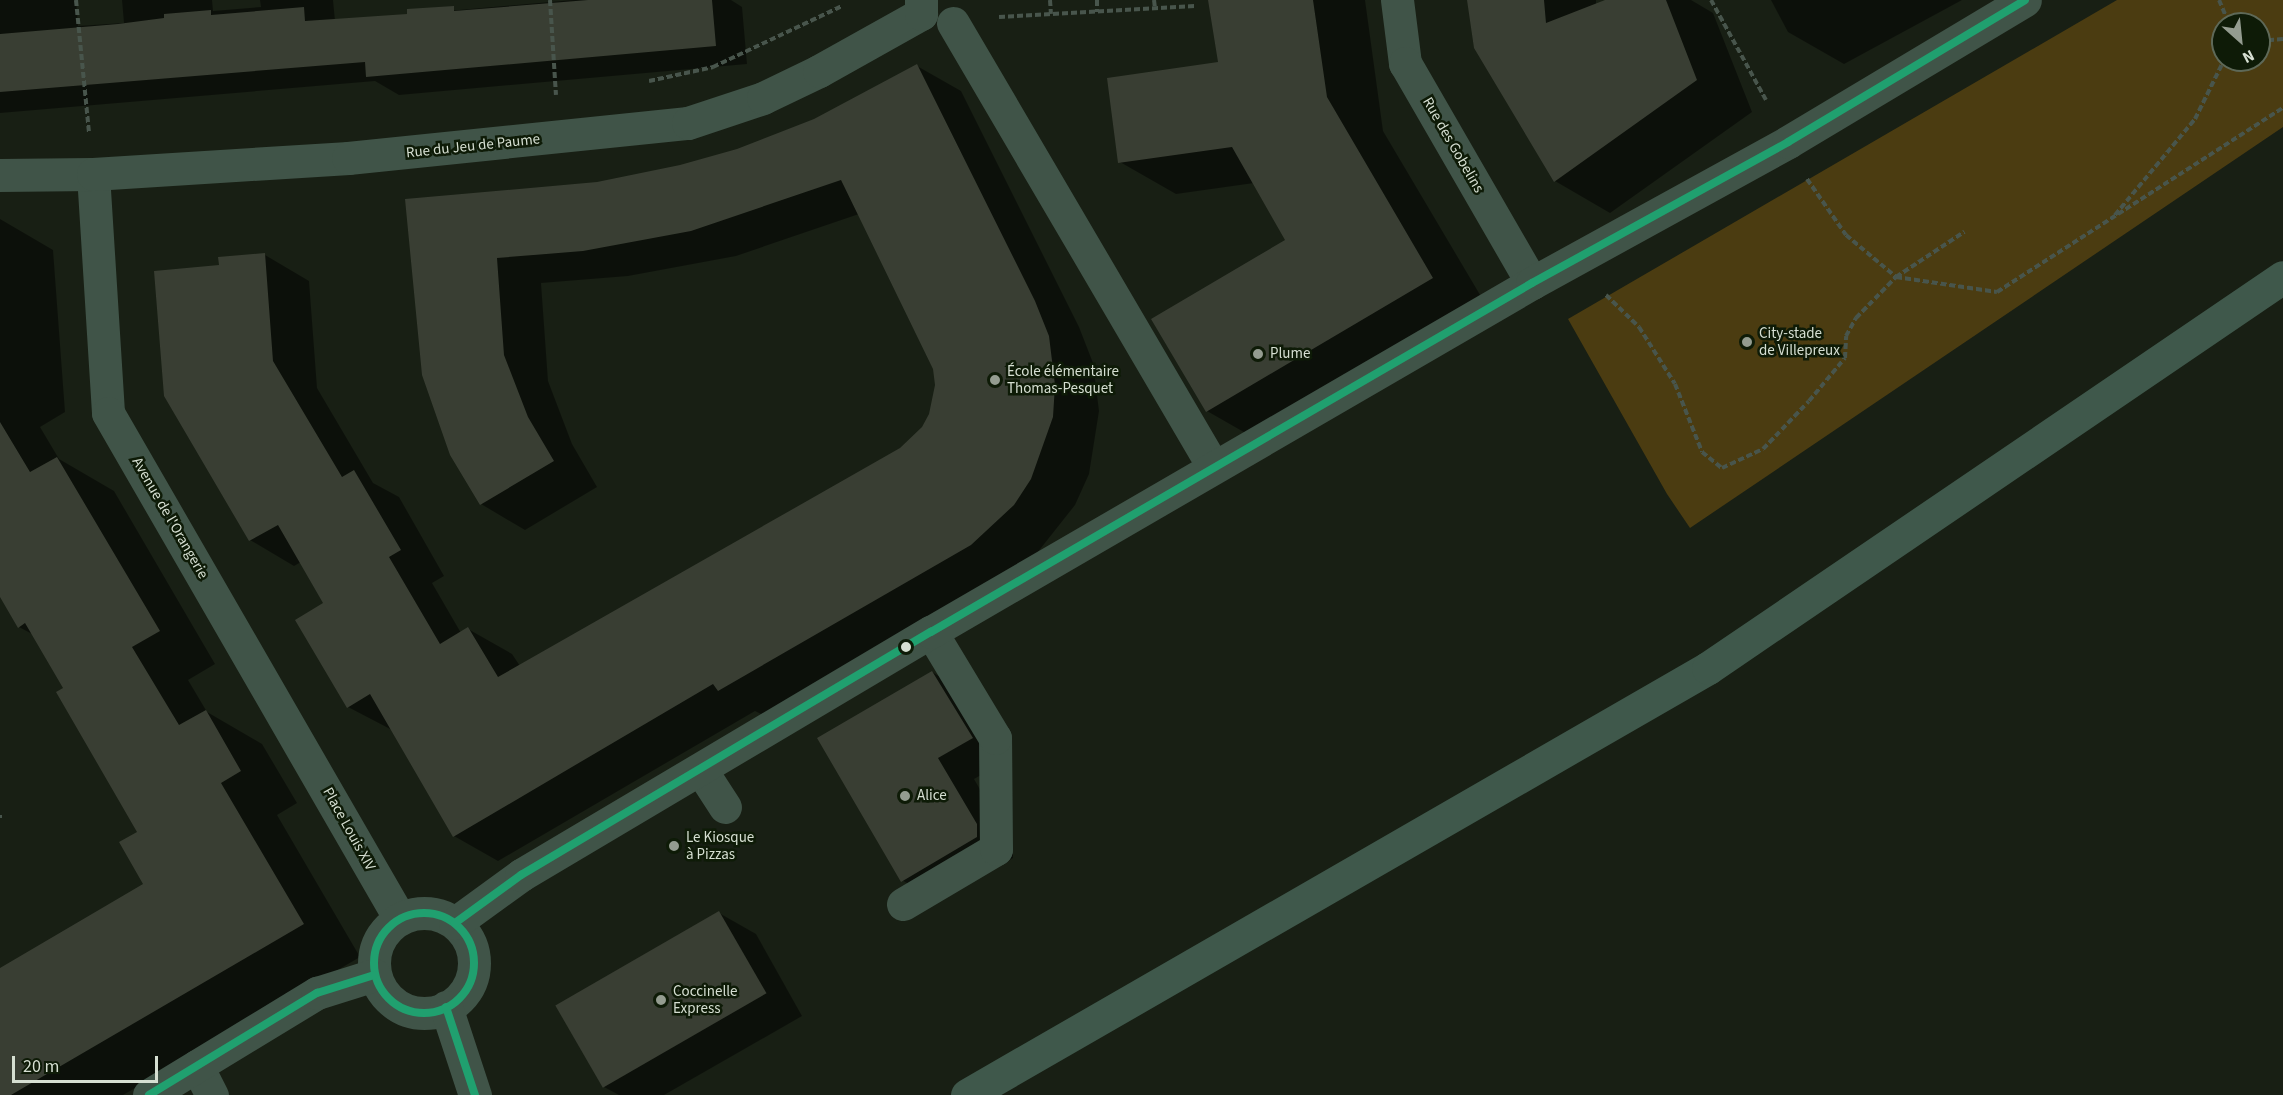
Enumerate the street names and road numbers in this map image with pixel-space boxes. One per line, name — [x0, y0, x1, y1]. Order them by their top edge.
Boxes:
street label: Rue des Gobelins — [1418, 94, 1488, 196]
street label: Rue du Jeu de Paume — [405, 130, 541, 162]
street label: Avenue de l'Orangerie — [128, 454, 212, 582]
street label: Place Louis XIV — [319, 784, 379, 874]

